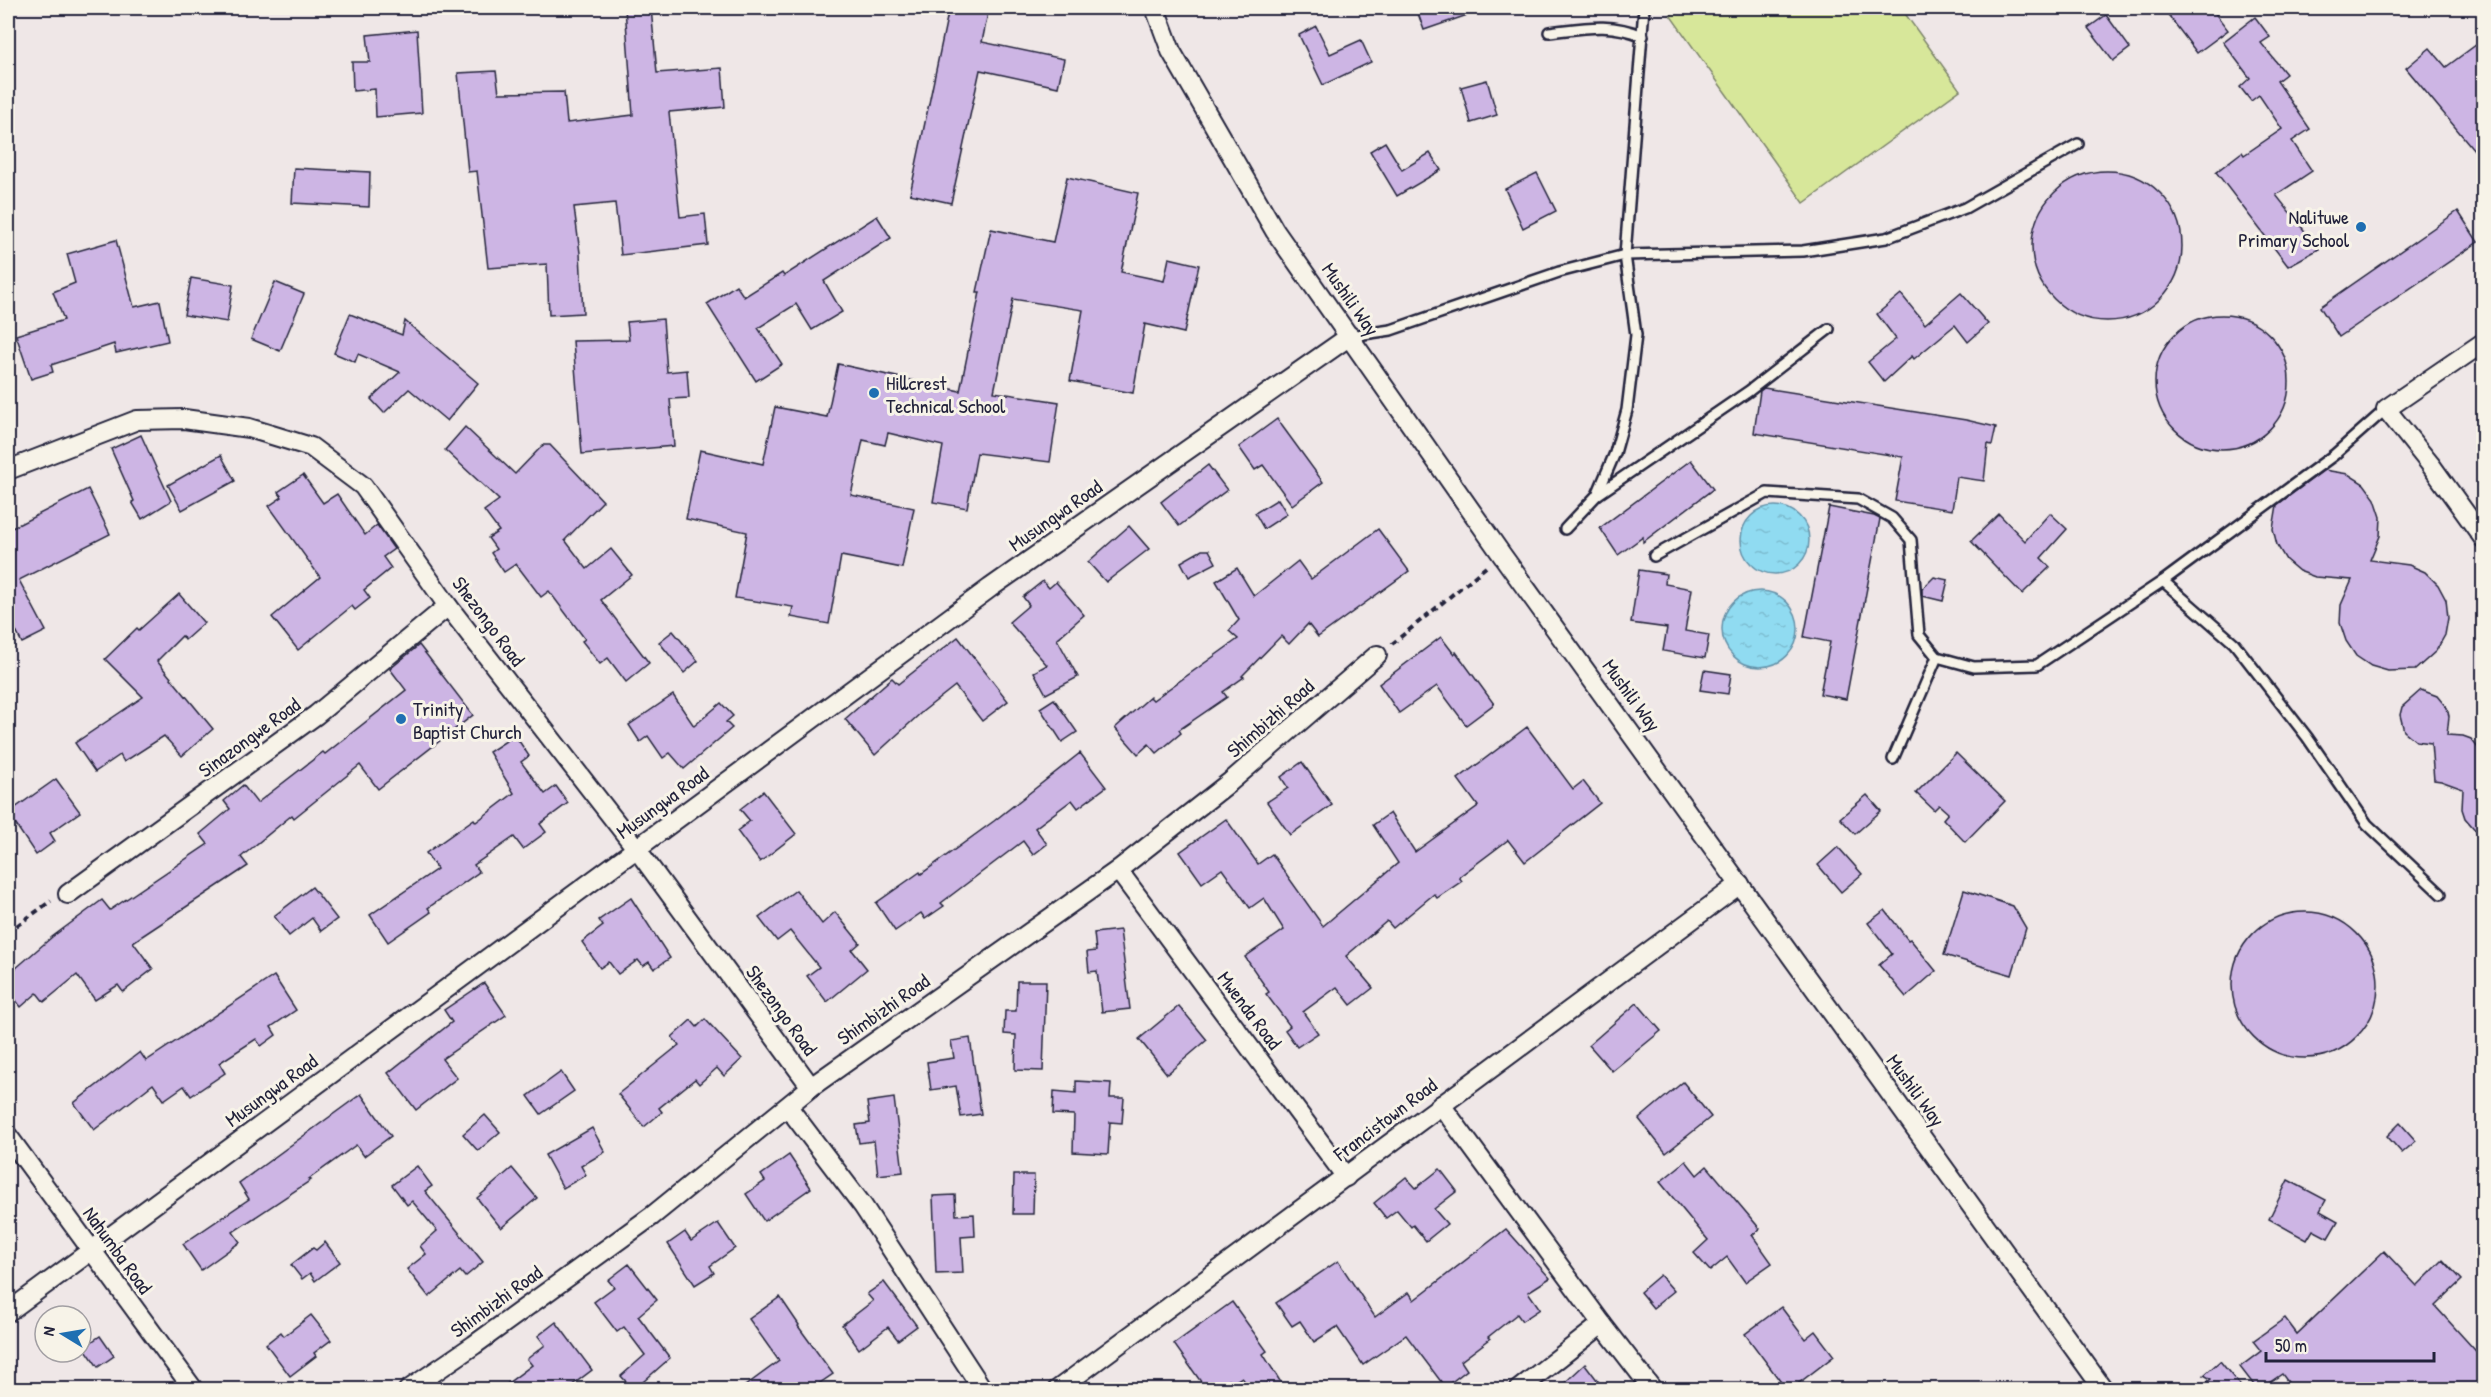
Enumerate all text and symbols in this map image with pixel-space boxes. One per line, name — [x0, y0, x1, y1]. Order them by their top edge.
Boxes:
place label: Nalituwe Primary School — [2238, 203, 2350, 253]
marker: Nalituwe Primary School — [2354, 220, 2368, 234]
street label: Mushili Way — [1316, 257, 1386, 341]
place label: Hillcrest Technical School — [886, 369, 1006, 419]
marker: Hillcrest Technical School — [867, 386, 881, 400]
street label: Musungwa Road — [1003, 473, 1107, 557]
street label: Shezongo Road — [446, 571, 532, 671]
street label: Mushili Way — [1597, 653, 1667, 737]
street label: Shimbizhi Road — [1221, 673, 1319, 763]
street label: Sinazongwe Road — [193, 691, 306, 783]
place label: Trinity Baptist Church — [413, 695, 521, 745]
marker: Trinity Baptist Church — [394, 712, 408, 726]
street label: Musungwa Road — [610, 759, 714, 845]
street label: Shezongo Road — [740, 959, 824, 1061]
street label: Mwenda Road — [1212, 965, 1288, 1055]
street label: Shimbizhi Road — [831, 967, 935, 1051]
street label: Musungwa Road — [219, 1047, 323, 1133]
street label: Mushili Way — [1881, 1048, 1951, 1132]
street label: Francistown Road — [1327, 1071, 1442, 1167]
street label: Nahumba Road — [77, 1201, 159, 1299]
street label: Shimbizhi Road — [445, 1258, 547, 1343]
north arrow — [33, 1304, 93, 1364]
text: N — [37, 1324, 60, 1337]
scale bar — [2266, 1325, 2434, 1363]
text: 50 m — [2275, 1333, 2307, 1358]

